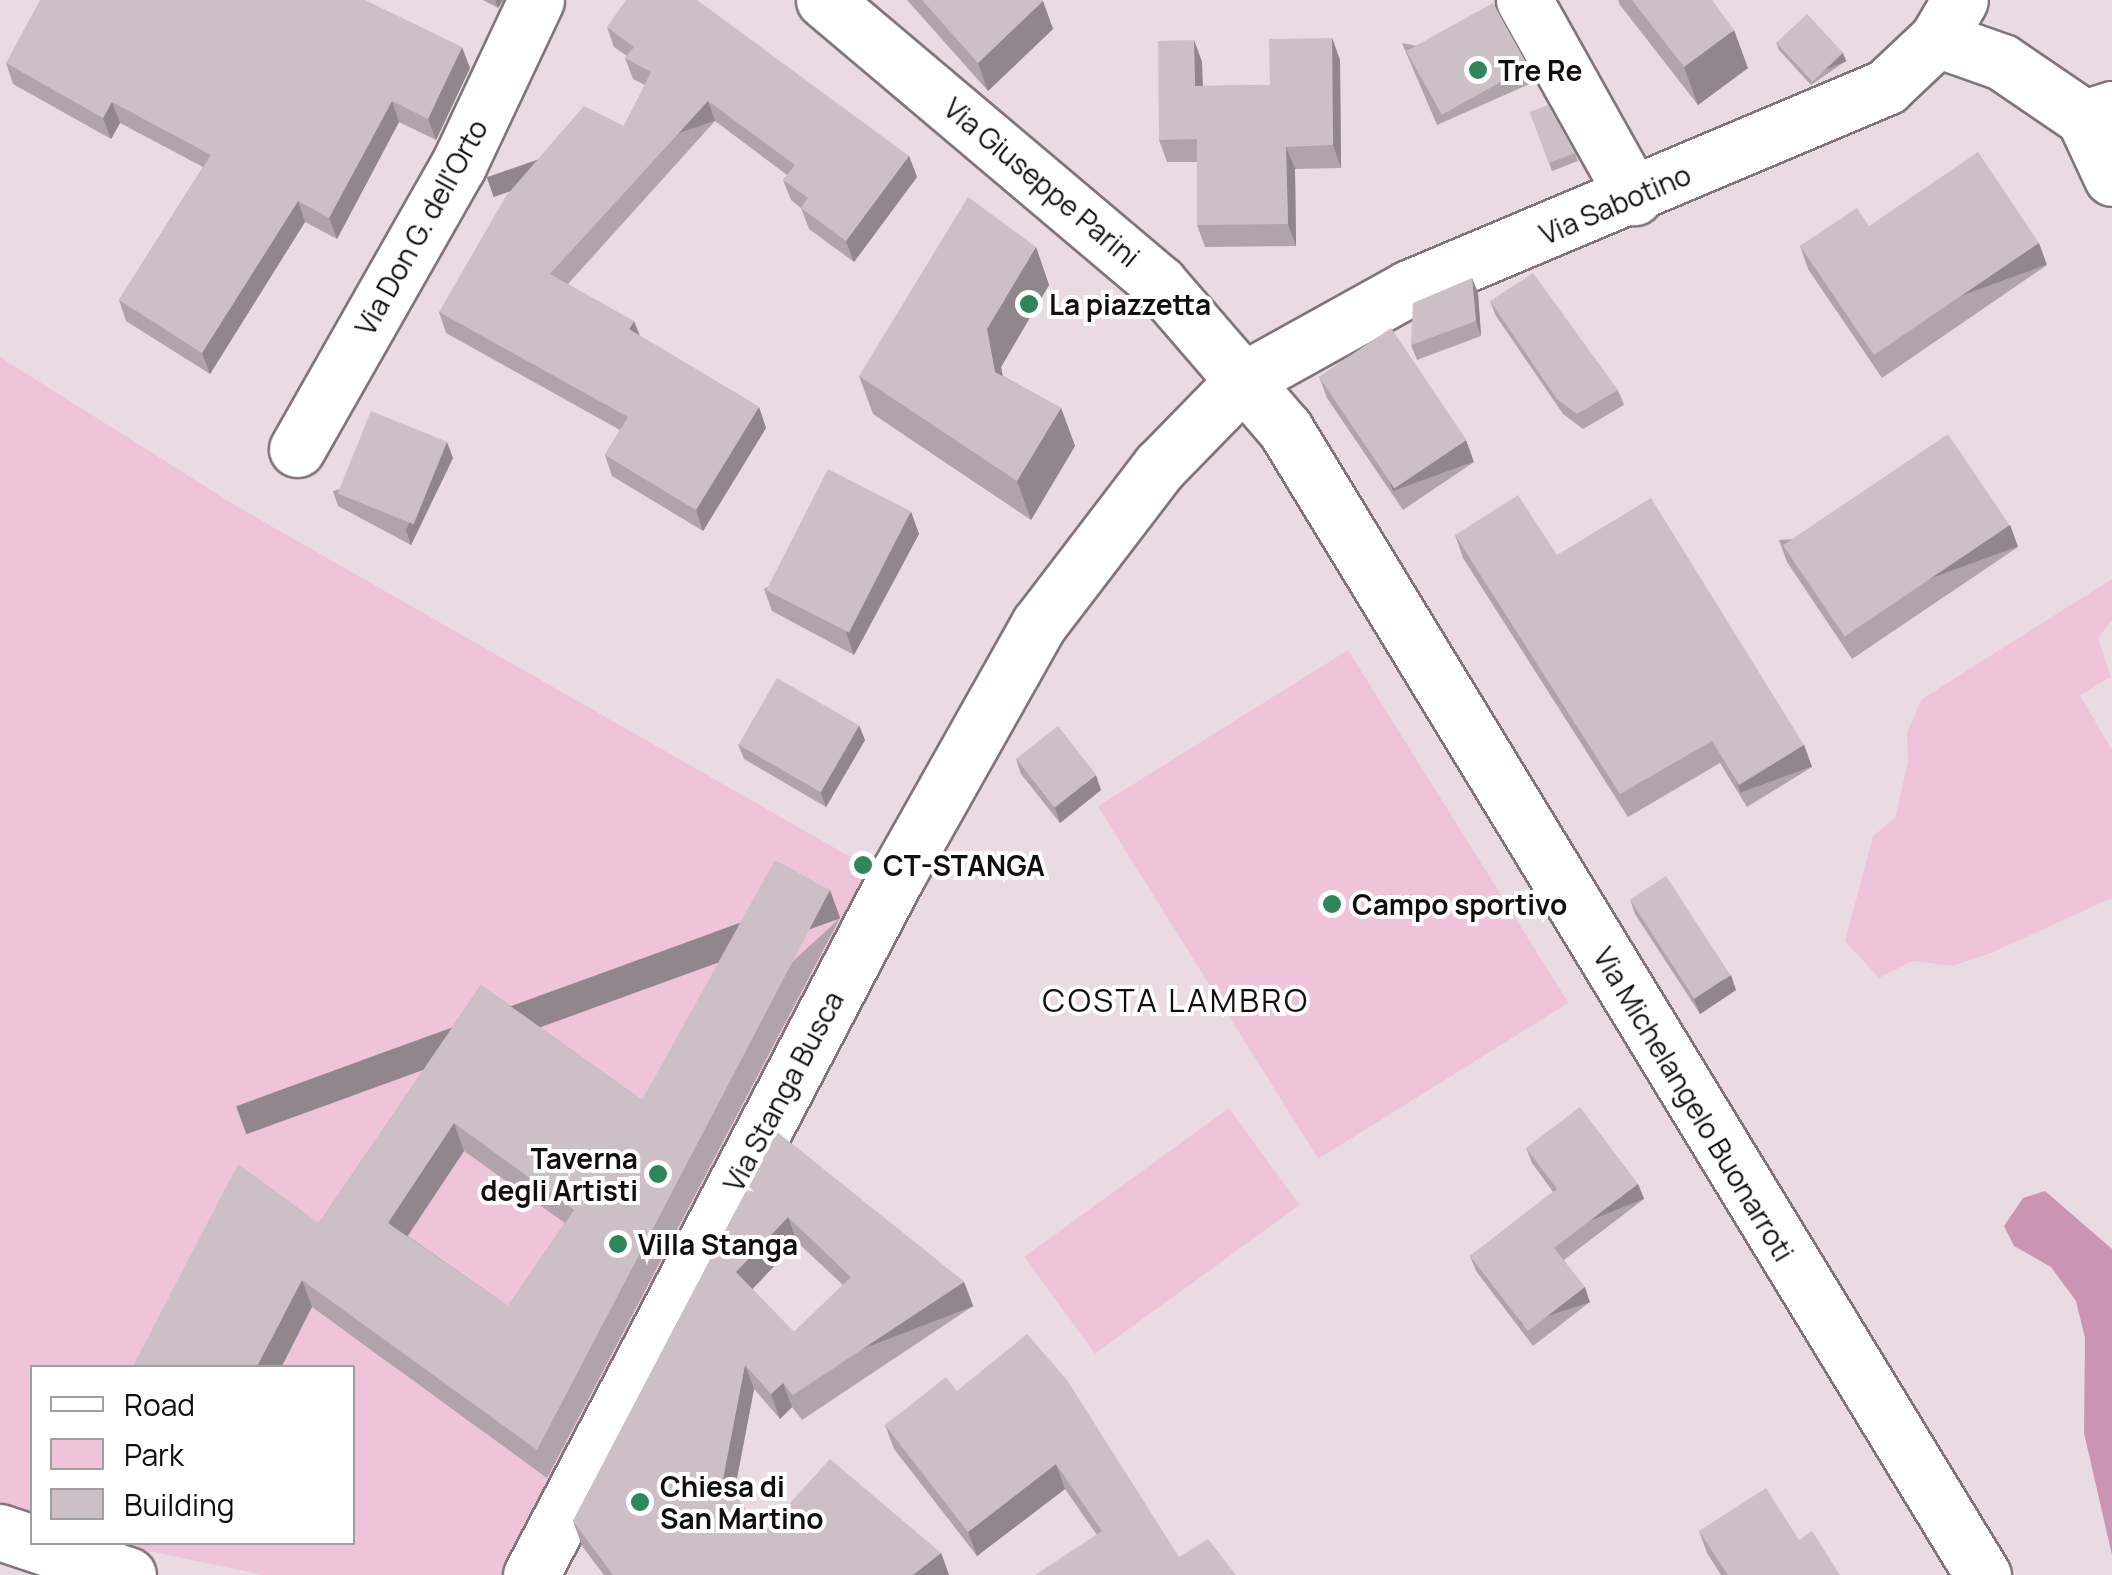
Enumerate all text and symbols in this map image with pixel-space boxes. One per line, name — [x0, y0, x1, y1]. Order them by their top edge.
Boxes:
place label: Tre Re — [1498, 53, 1582, 87]
marker: Tre Re — [1467, 59, 1489, 81]
street label: Via Giuseppe Parini — [938, 91, 1146, 273]
street label: Via Don G. dell'Orto — [348, 113, 494, 341]
street label: Via Sabotino — [1534, 157, 1696, 251]
place label: La piazzetta — [1049, 287, 1211, 321]
marker: La piazzetta — [1018, 293, 1040, 315]
place label: CT-STANGA — [883, 848, 1045, 882]
marker: CT-STANGA — [852, 854, 874, 876]
place label: Campo sportivo — [1352, 887, 1567, 921]
marker: Campo sportivo — [1321, 893, 1343, 915]
street label: Via Michelangelo Buonarroti — [1587, 941, 1801, 1267]
district label: COSTA LAMBRO — [1042, 981, 1310, 1019]
street label: Via Stanga Busca — [716, 985, 850, 1197]
place label: Taverna degli Artisti — [480, 1141, 638, 1207]
marker: Taverna degli Artisti — [647, 1163, 669, 1185]
place label: Villa Stanga — [638, 1227, 798, 1261]
marker: Villa Stanga — [607, 1233, 629, 1255]
legend — [30, 1365, 355, 1545]
text: Road — [124, 1384, 195, 1425]
text: Park — [124, 1434, 184, 1475]
place label: Chiesa di San Martino — [660, 1469, 823, 1535]
text: Building — [124, 1484, 235, 1525]
marker: Chiesa di San Martino — [629, 1491, 651, 1513]

